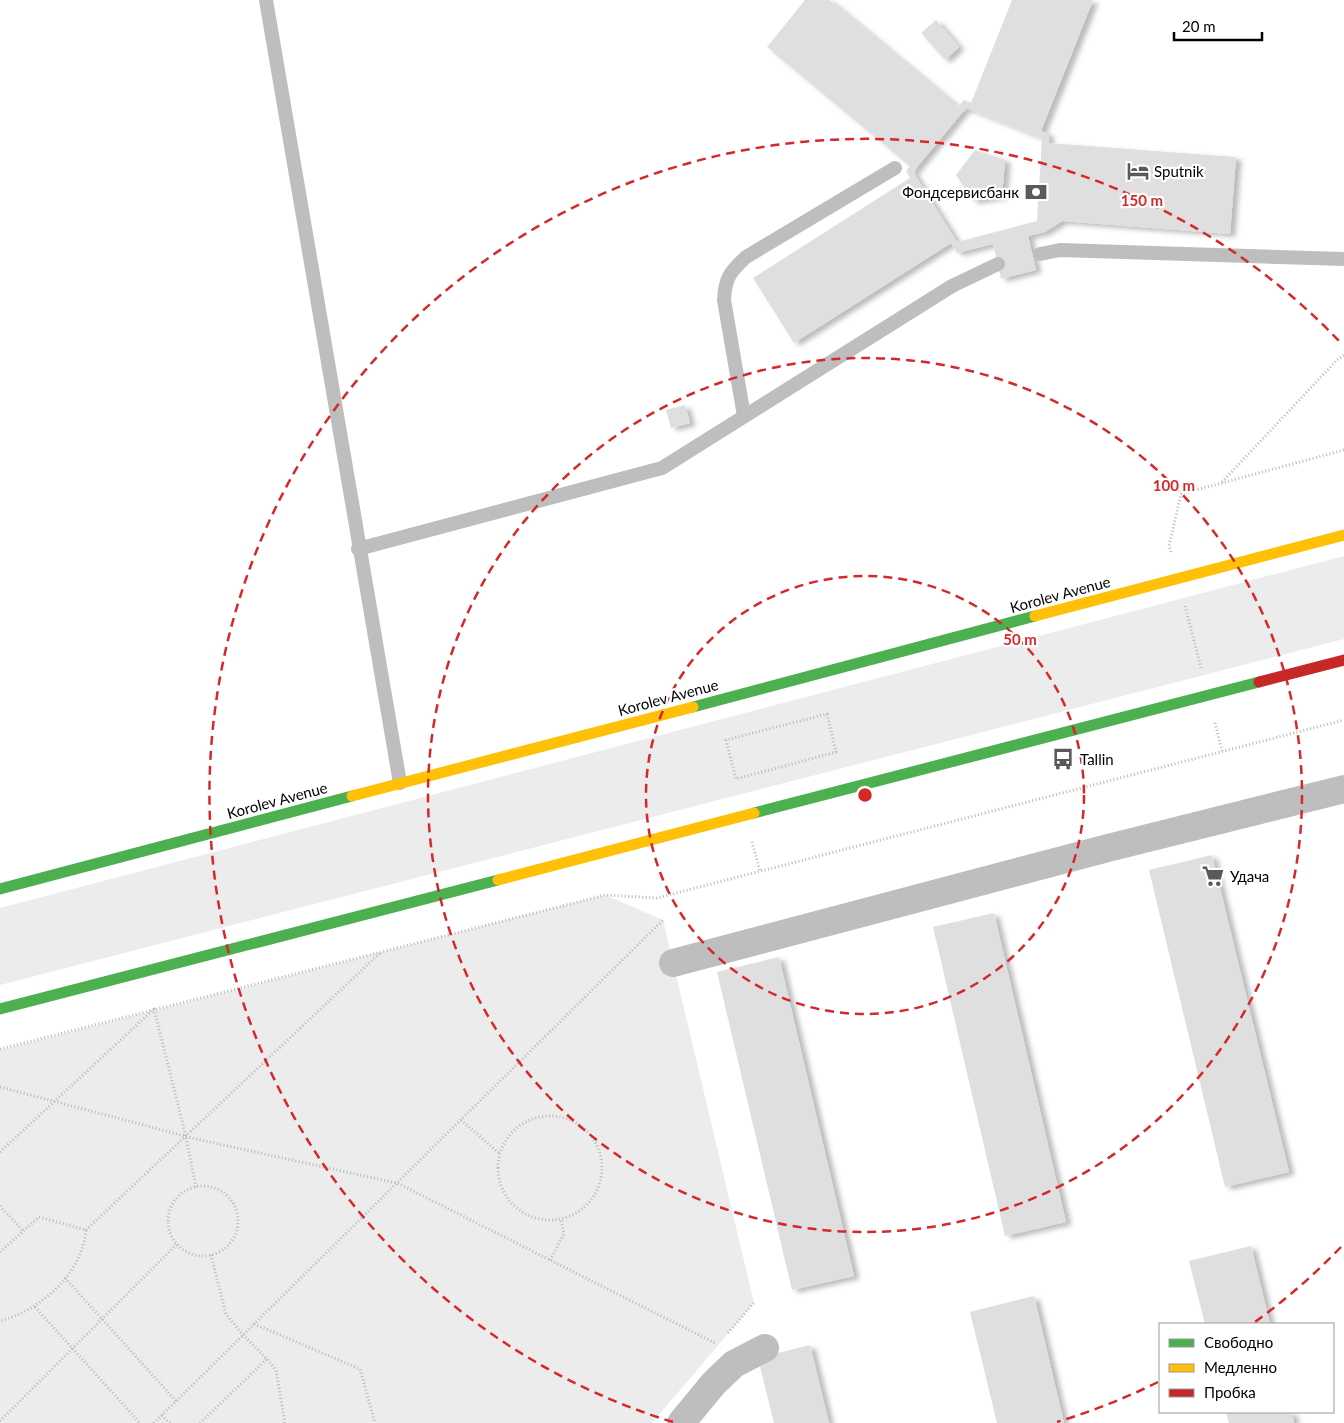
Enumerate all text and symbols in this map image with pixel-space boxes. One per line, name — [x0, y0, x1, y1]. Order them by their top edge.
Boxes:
scale bar — [1174, 10, 1262, 42]
text: 20 m — [1182, 17, 1216, 35]
hotel icon: Sputnik — [1125, 158, 1151, 184]
place label: Sputnik — [1154, 162, 1204, 180]
bank icon: Фондсервисбанк — [1023, 179, 1049, 205]
place label: Фондсервисбанк — [902, 183, 1019, 201]
text: 150 m — [1121, 191, 1163, 209]
text: 100 m — [1153, 476, 1195, 494]
street label: Korolev Avenue — [1008, 572, 1112, 616]
text: 50 m — [1003, 630, 1037, 648]
street label: Korolev Avenue — [616, 675, 720, 719]
bus stop icon: Tallin — [1050, 746, 1076, 772]
place label: Tallin — [1080, 750, 1114, 768]
street label: Korolev Avenue — [225, 778, 329, 822]
centre of rings — [856, 786, 874, 804]
supermarket icon: Удача — [1200, 863, 1226, 889]
place label: Удача — [1230, 867, 1269, 885]
legend — [1159, 1323, 1334, 1413]
text: Свободно — [1204, 1333, 1273, 1351]
text: Медленно — [1204, 1358, 1277, 1376]
text: Пробка — [1204, 1383, 1256, 1401]

